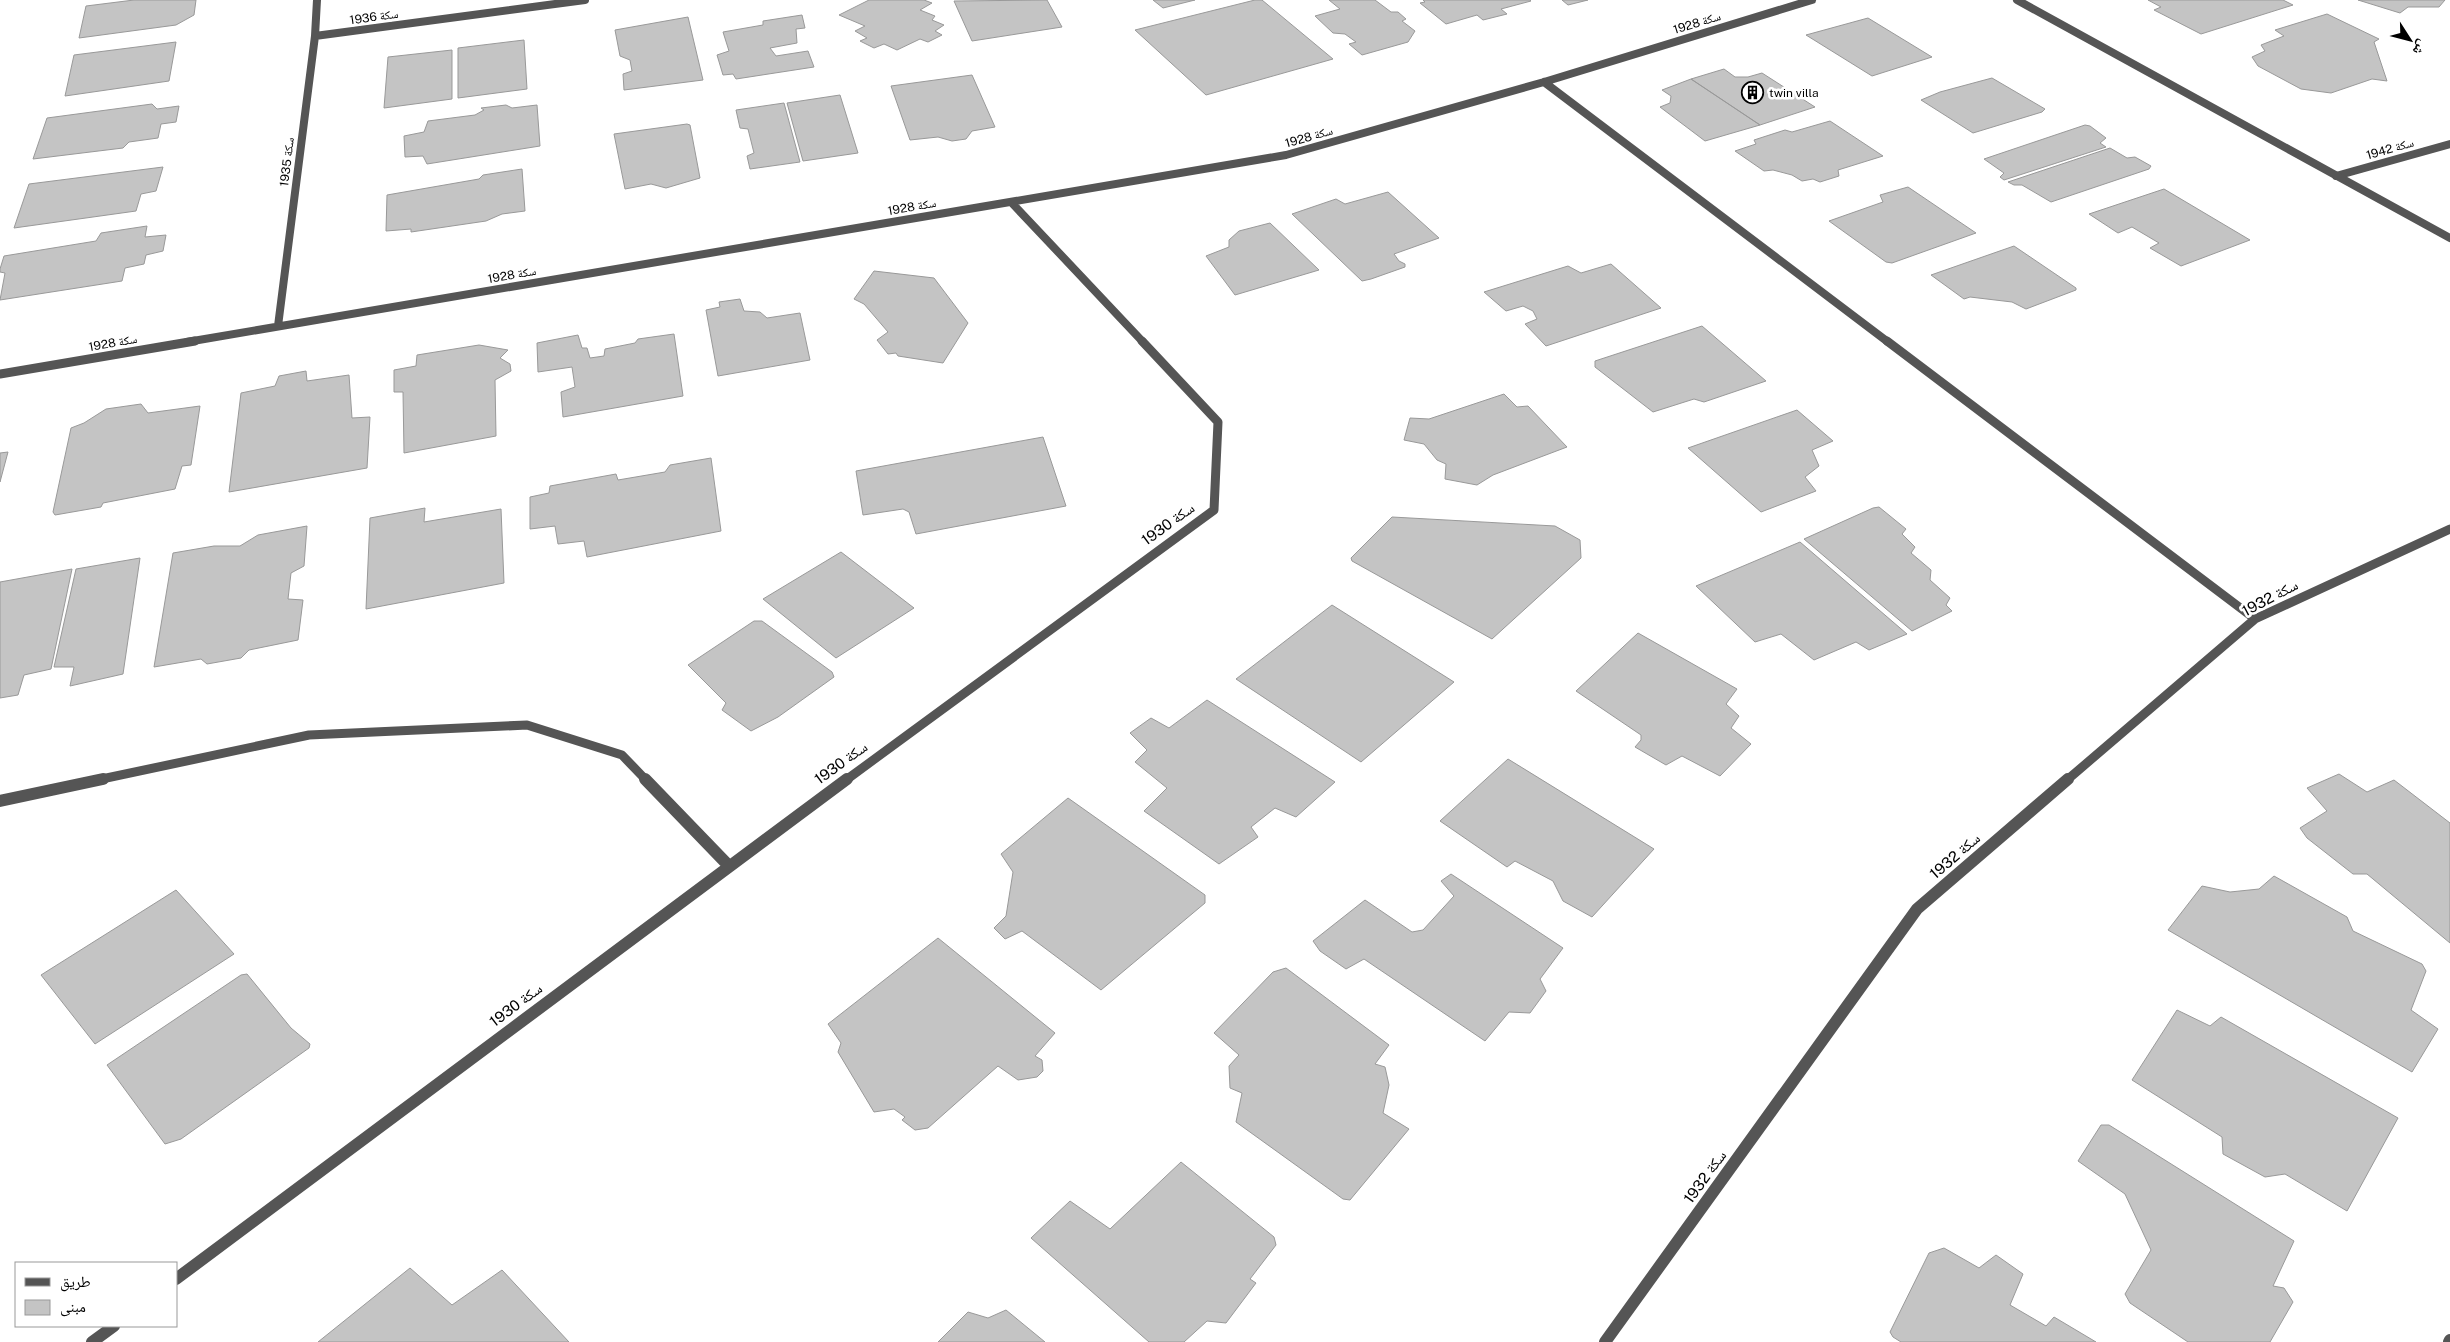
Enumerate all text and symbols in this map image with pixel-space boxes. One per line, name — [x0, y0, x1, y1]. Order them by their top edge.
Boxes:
street label: سكة 1936 — [349, 7, 399, 27]
street label: سكة 1928 — [1671, 9, 1723, 37]
north arrow — [2385, 15, 2435, 65]
text: ش — [2409, 36, 2431, 58]
building icon: twin villa — [1741, 81, 1765, 105]
place label: twin villa — [1769, 86, 1819, 100]
street label: سكة 1928 — [1283, 123, 1335, 150]
street label: سكة 1942 — [2365, 136, 2415, 162]
street label: سكة 1935 — [277, 137, 297, 187]
street label: سكة 1928 — [887, 196, 937, 218]
street label: سكة 1928 — [487, 264, 537, 286]
street label: سكة 1928 — [88, 332, 138, 354]
street label: سكة 1930 — [1138, 499, 1198, 548]
street label: سكة 1932 — [2239, 576, 2301, 619]
street label: سكة 1930 — [811, 738, 871, 787]
street label: سكة 1932 — [1926, 829, 1983, 882]
street label: سكة 1930 — [486, 979, 545, 1030]
street label: سكة 1932 — [1680, 1147, 1729, 1206]
legend — [15, 1262, 178, 1327]
text: طريق — [60, 1273, 91, 1292]
text: مبنى — [60, 1298, 86, 1317]

